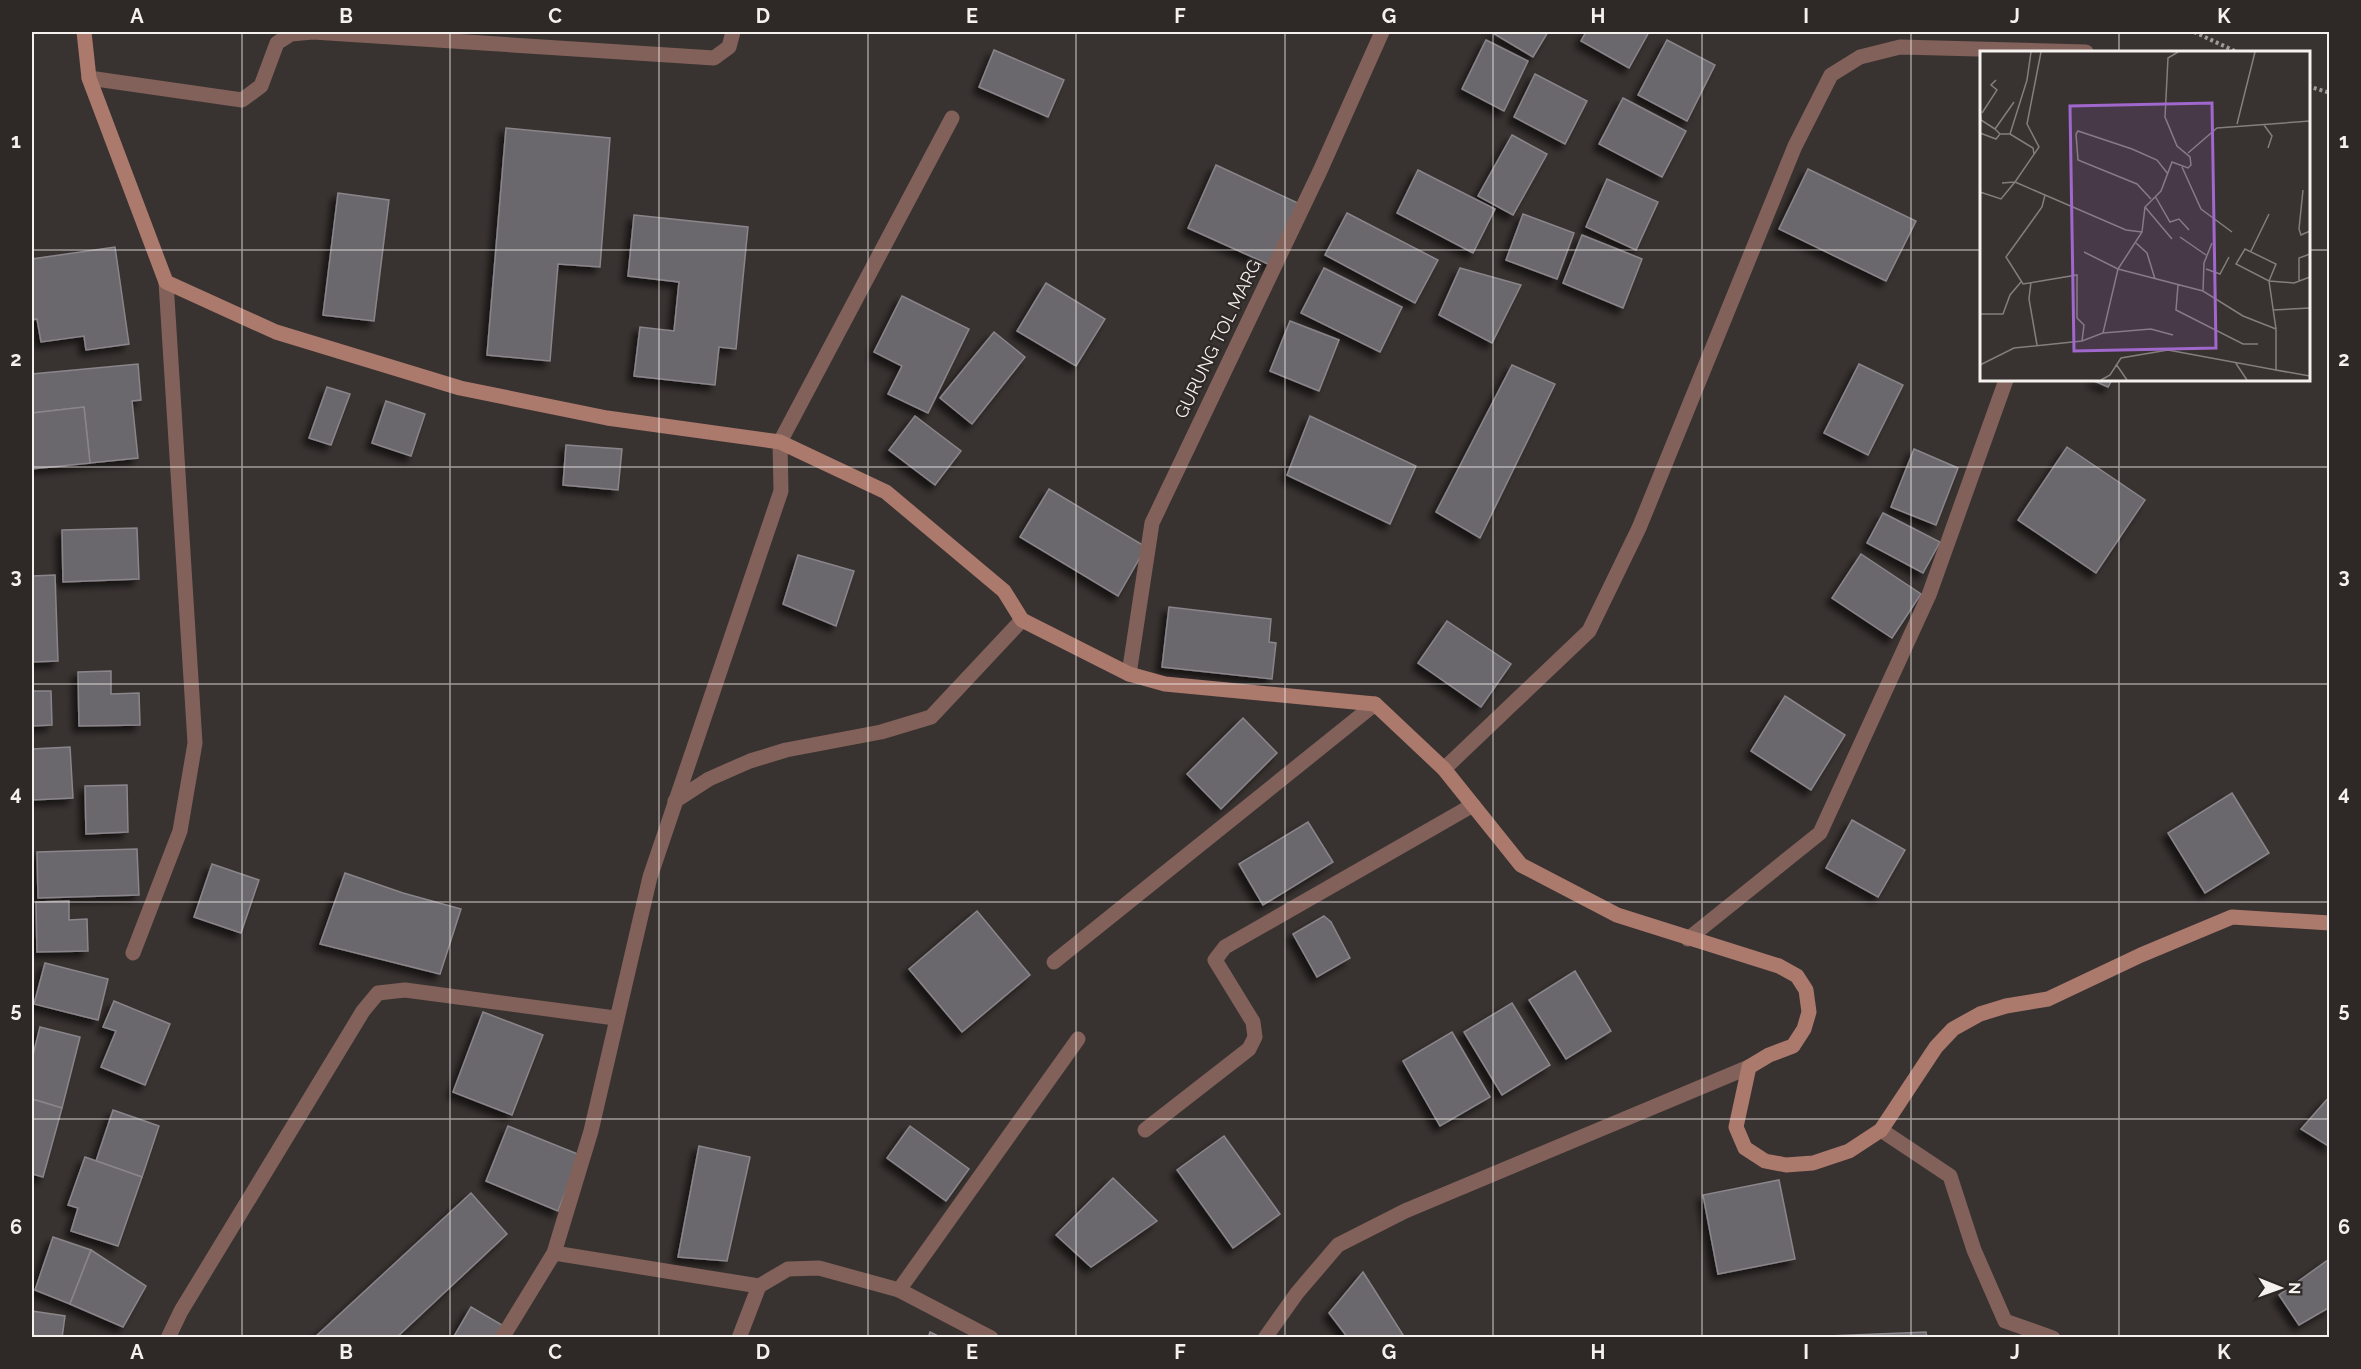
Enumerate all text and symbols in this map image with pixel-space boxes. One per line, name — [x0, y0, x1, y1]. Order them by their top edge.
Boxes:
text: A — [130, 4, 144, 28]
text: B — [339, 4, 353, 28]
text: C — [548, 4, 562, 28]
text: D — [756, 4, 770, 28]
text: E — [966, 4, 978, 28]
text: F — [1174, 4, 1186, 28]
text: G — [1382, 4, 1396, 28]
text: H — [1591, 4, 1605, 28]
text: I — [1803, 4, 1809, 28]
text: J — [2010, 4, 2020, 28]
text: K — [2217, 4, 2231, 28]
inset map — [1980, 51, 2310, 381]
text: 1 — [11, 129, 21, 153]
text: 1 — [2339, 129, 2349, 153]
street label: GURUNG TOL MARG — [1170, 256, 1265, 422]
text: 2 — [10, 347, 22, 371]
text: 2 — [2338, 347, 2350, 371]
text: 3 — [10, 564, 22, 588]
text: 3 — [2338, 564, 2350, 588]
text: 4 — [10, 781, 22, 805]
text: 4 — [2338, 781, 2350, 805]
text: 5 — [10, 998, 22, 1022]
text: 5 — [2338, 998, 2350, 1022]
text: 6 — [10, 1215, 22, 1239]
text: 6 — [2338, 1215, 2350, 1239]
north arrow — [2250, 1258, 2310, 1318]
text: N — [2285, 1282, 2304, 1295]
text: A — [130, 1340, 144, 1364]
text: B — [339, 1340, 353, 1364]
text: C — [548, 1340, 562, 1364]
text: D — [756, 1340, 770, 1364]
text: E — [966, 1340, 978, 1364]
text: F — [1174, 1340, 1186, 1364]
text: G — [1382, 1340, 1396, 1364]
text: H — [1591, 1340, 1605, 1364]
text: I — [1803, 1340, 1809, 1364]
text: J — [2010, 1340, 2020, 1364]
text: K — [2217, 1340, 2231, 1364]

